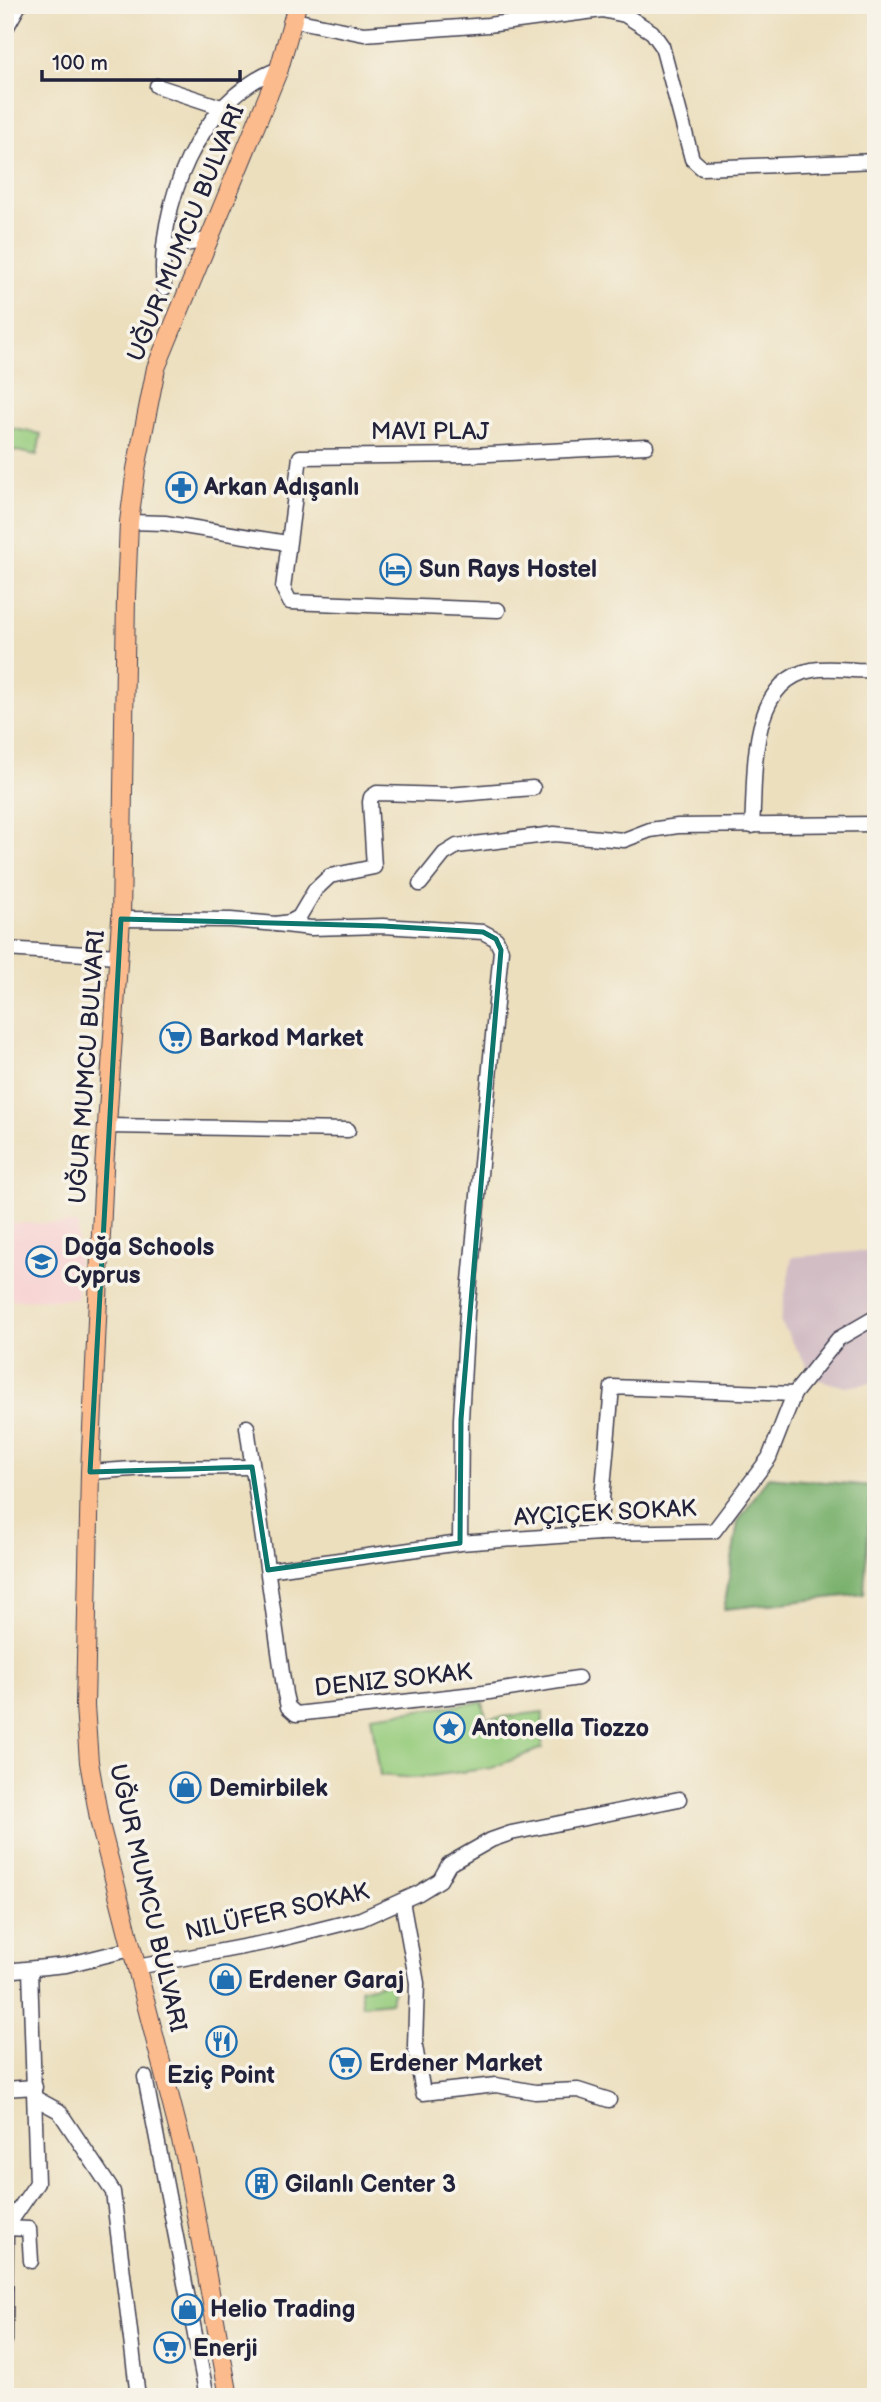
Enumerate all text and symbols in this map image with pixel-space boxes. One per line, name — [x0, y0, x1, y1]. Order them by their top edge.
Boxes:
scale bar — [42, 38, 240, 82]
text: 100 m — [52, 51, 108, 76]
street label: UĞUR MUMCU BULVARI — [119, 100, 251, 366]
street label: MAVI PLAJ — [371, 417, 489, 446]
pharmacy icon: Arkan Adışanlı — [164, 470, 198, 504]
place label: Arkan Adışanlı — [203, 473, 359, 502]
hotel icon: Sun Rays Hostel — [379, 552, 413, 586]
place label: Sun Rays Hostel — [419, 555, 597, 584]
street label: UĞUR MUMCU BULVARI — [61, 929, 111, 1205]
supermarket icon: Barkod Market — [159, 1021, 193, 1055]
place label: Barkod Market — [199, 1024, 364, 1053]
place label: Doğa Schools Cyprus — [64, 1233, 214, 1290]
school or university icon: Doğa Schools Cyprus — [24, 1244, 58, 1278]
street label: AYÇIÇEK SOKAK — [513, 1494, 697, 1532]
street label: DENIZ SOKAK — [313, 1657, 474, 1703]
place icon: Antonella Tiozzo — [432, 1711, 466, 1745]
place label: Antonella Tiozzo — [471, 1714, 649, 1743]
street label: UĞUR MUMCU BULVARI — [103, 1761, 195, 2035]
shop icon: Demirbilek — [169, 1771, 203, 1805]
place label: Demirbilek — [209, 1774, 328, 1803]
street label: NILÜFER SOKAK — [182, 1877, 372, 1947]
shop icon: Erdener Garaj — [208, 1963, 242, 1997]
place label: Erdener Garaj — [248, 1966, 404, 1995]
restaurant icon: Eziç Point — [204, 2024, 238, 2058]
supermarket icon: Erdener Market — [329, 2046, 363, 2080]
place label: Erdener Market — [369, 2049, 543, 2078]
place label: Eziç Point — [167, 2061, 275, 2090]
building icon: Gilanlı Center 3 — [245, 2167, 279, 2201]
place label: Gilanlı Center 3 — [285, 2170, 456, 2199]
shop icon: Helio Trading — [170, 2292, 204, 2326]
place label: Helio Trading — [210, 2295, 355, 2324]
supermarket icon: Enerji — [153, 2331, 187, 2365]
place label: Enerji — [193, 2334, 258, 2363]

